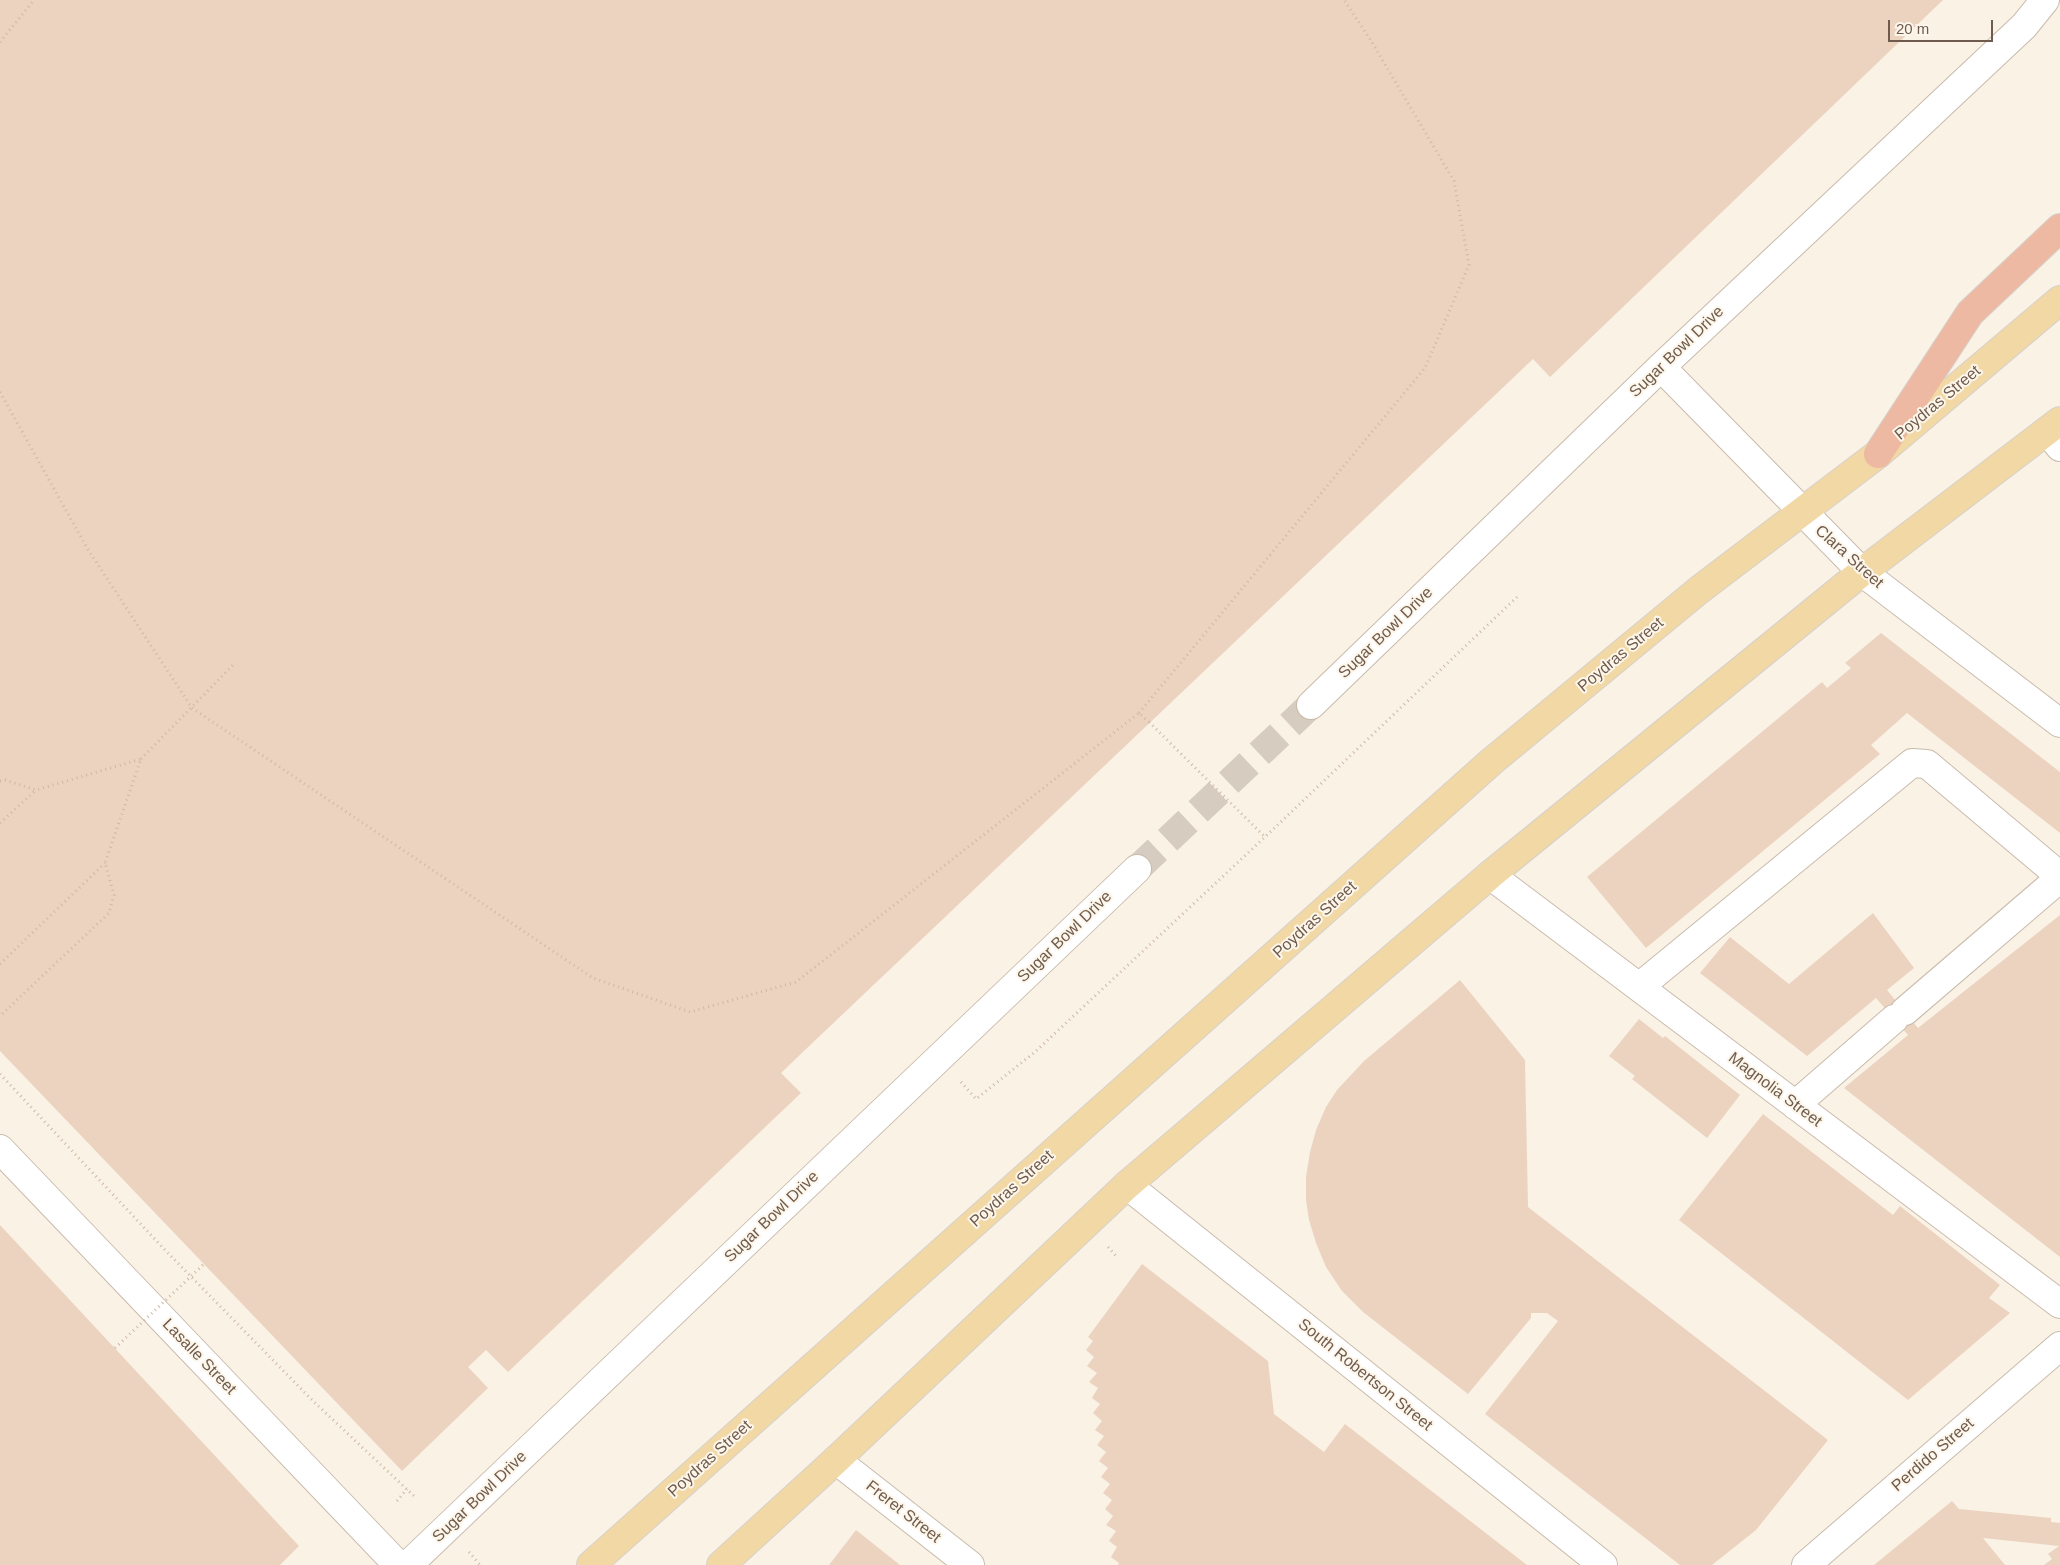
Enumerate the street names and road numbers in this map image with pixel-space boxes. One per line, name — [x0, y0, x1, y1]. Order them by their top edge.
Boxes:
street label: Sugar Bowl Drive — [1626, 302, 1728, 402]
street label: Poydras Street — [1891, 362, 1985, 444]
street label: Clara Street — [1811, 521, 1887, 593]
street label: Sugar Bowl Drive — [1335, 583, 1437, 683]
street label: Poydras Street — [1574, 614, 1668, 696]
street label: Poydras Street — [1269, 877, 1361, 963]
street label: Sugar Bowl Drive — [1014, 887, 1116, 987]
street label: Magnolia Street — [1724, 1049, 1826, 1131]
street label: Poydras Street — [966, 1146, 1058, 1232]
street label: Sugar Bowl Drive — [721, 1167, 823, 1267]
street label: Lasalle Street — [158, 1315, 240, 1399]
street label: South Robertson Street — [1294, 1315, 1436, 1435]
street label: Perdido Street — [1888, 1414, 1978, 1496]
street label: Poydras Street — [664, 1416, 756, 1502]
street label: Sugar Bowl Drive — [429, 1447, 531, 1547]
street label: Freret Street — [862, 1477, 944, 1547]

